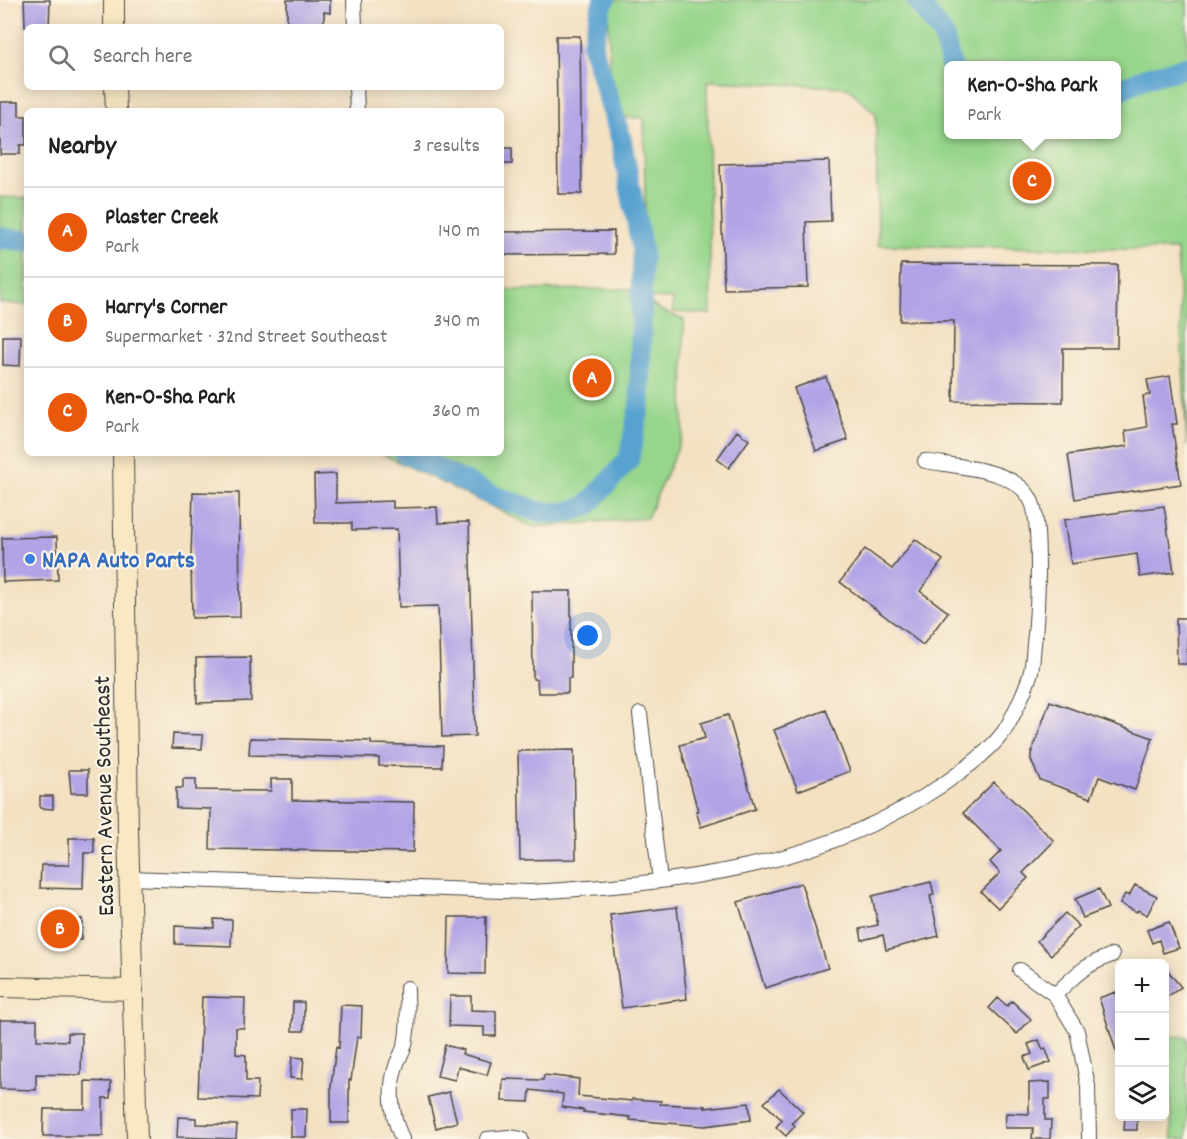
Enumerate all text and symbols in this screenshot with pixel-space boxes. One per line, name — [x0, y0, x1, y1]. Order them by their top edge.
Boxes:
search box — [24, 24, 504, 90]
icon: search — [45, 41, 78, 74]
text: Search here — [93, 42, 192, 73]
popup — [944, 61, 1121, 139]
text: Ken-O-Sha Park — [967, 71, 1098, 102]
text: Park — [967, 102, 1001, 130]
text: Nearby — [48, 129, 116, 166]
text: 3 results — [413, 133, 480, 161]
pin: C — [1012, 158, 1052, 204]
text: Plaster Creek — [105, 203, 218, 234]
text: A — [62, 218, 73, 246]
text: 140 m — [438, 218, 480, 246]
text: Park — [105, 234, 139, 262]
text: Harry's Corner — [105, 293, 227, 324]
text: B — [63, 308, 72, 336]
text: 340 m — [434, 308, 480, 336]
text: Supermarket · 32nd Street Southeast — [105, 324, 387, 352]
pin: A — [572, 356, 612, 400]
text: Ken-O-Sha Park — [105, 383, 235, 414]
text: C — [63, 398, 72, 426]
text: 360 m — [432, 398, 480, 426]
text: Park — [105, 414, 139, 442]
place label: NAPA Auto Parts — [42, 545, 195, 579]
marker: NAPA Auto Parts — [23, 552, 37, 566]
your location — [573, 621, 602, 650]
street label: Eastern Avenue Southeast — [87, 675, 125, 917]
pin: B — [40, 906, 80, 952]
map controls — [1115, 959, 1169, 1121]
button: + — [1115, 959, 1169, 1013]
button: − — [1115, 1013, 1169, 1067]
button: layers — [1115, 1067, 1169, 1121]

